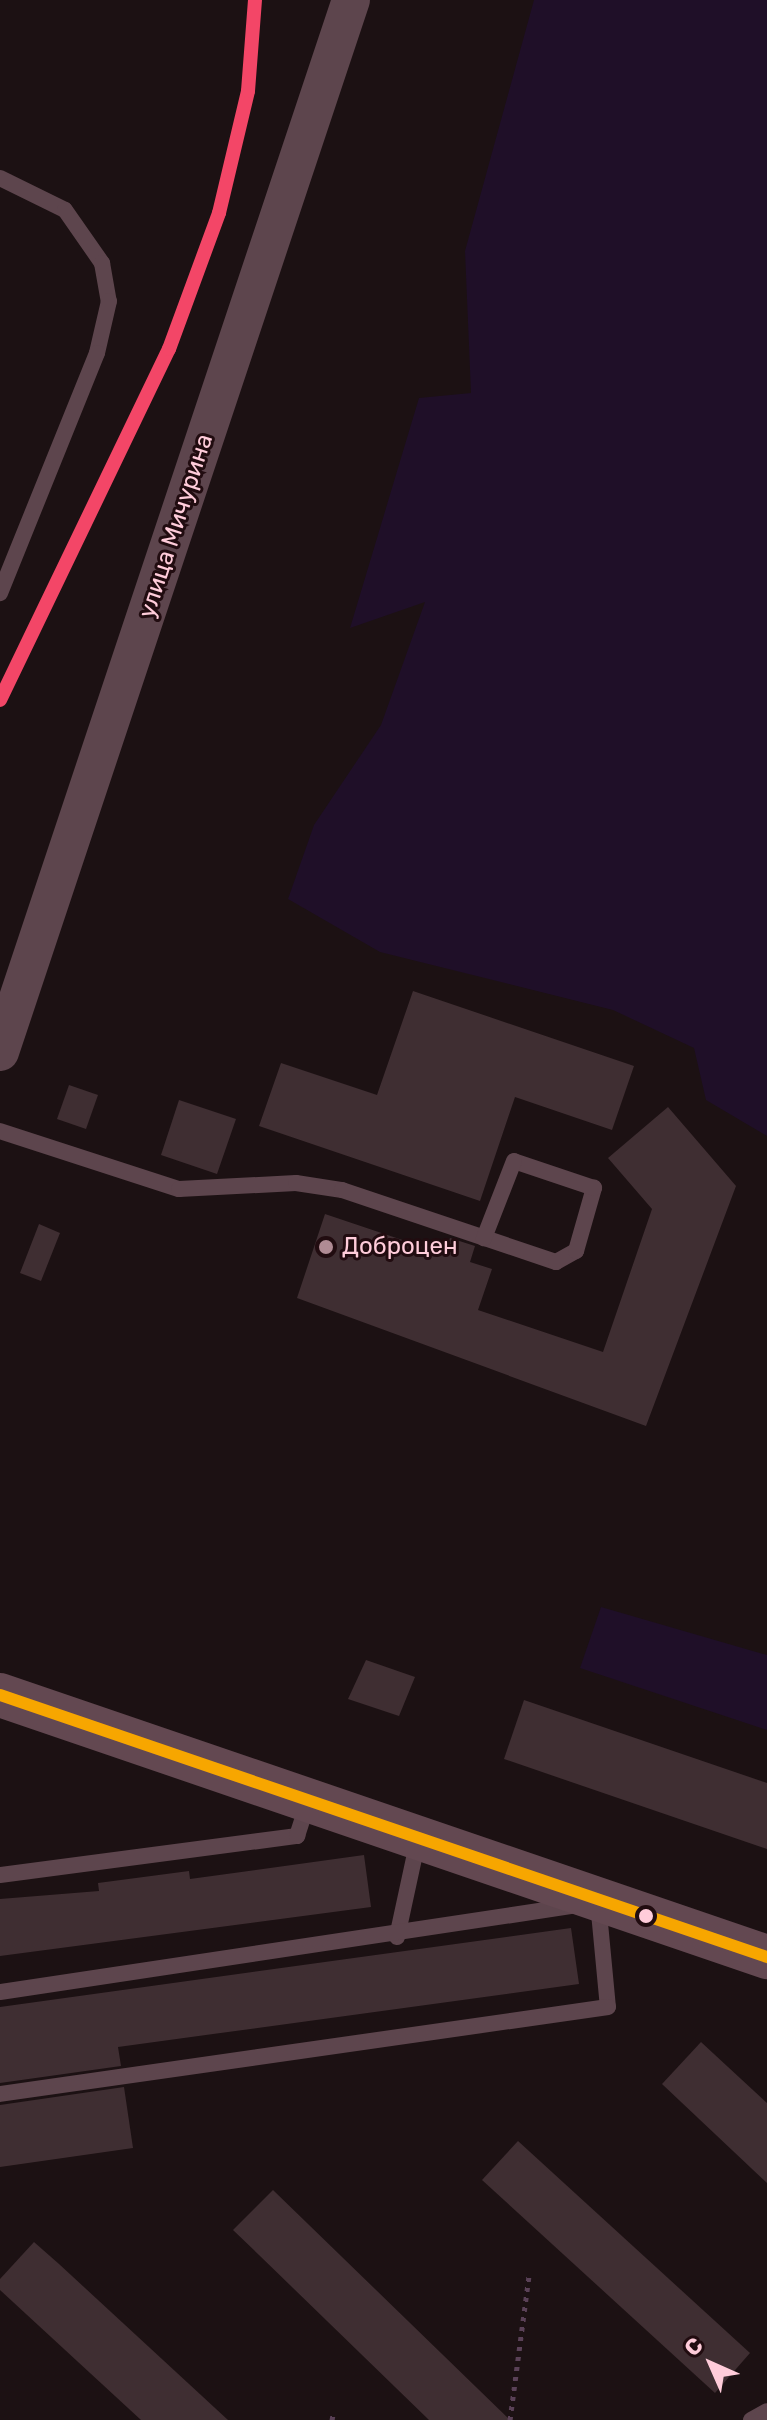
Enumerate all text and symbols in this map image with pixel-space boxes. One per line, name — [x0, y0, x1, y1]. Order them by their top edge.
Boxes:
street label: улица Мичурина — [133, 430, 219, 622]
place label: Доброцен — [342, 1233, 458, 1261]
marker: Доброцен — [317, 1238, 335, 1256]
unlabelled marker — [638, 1908, 654, 1924]
north arrow — [671, 2324, 751, 2404]
text: С — [679, 2332, 709, 2362]

